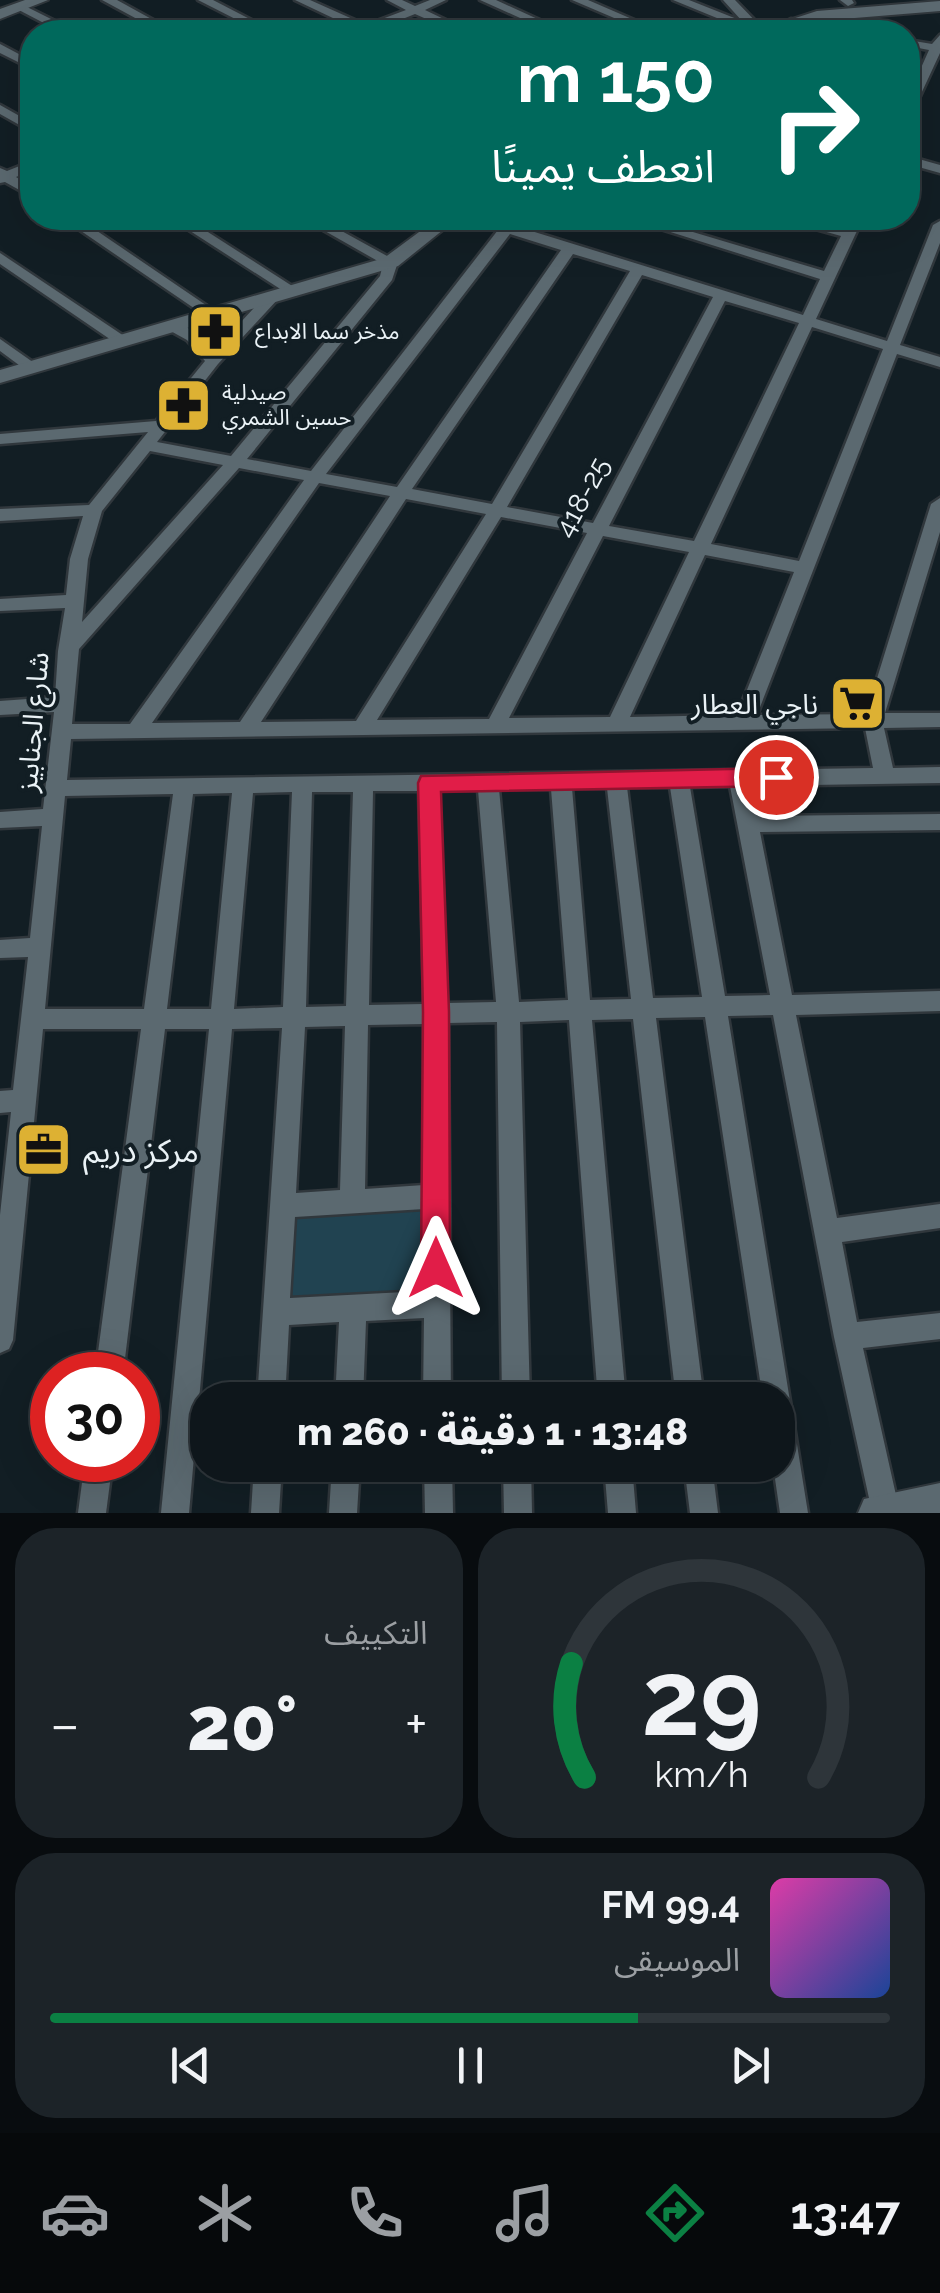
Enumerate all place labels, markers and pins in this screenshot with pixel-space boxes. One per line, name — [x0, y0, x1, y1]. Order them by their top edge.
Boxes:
pharmacy icon: مذخر سما الابداع — [186, 301, 246, 361]
place label: مذخر سما الابداع — [255, 318, 400, 348]
pharmacy icon: صيدلية حسين الشمري — [153, 375, 213, 435]
place label: صيدلية حسين الشمري — [222, 379, 351, 434]
supermarket icon: ناجي العطار — [827, 674, 887, 734]
place label: ناجي العطار — [690, 688, 818, 725]
pin — [734, 735, 819, 820]
office icon: مركز دريم — [14, 1120, 74, 1180]
place label: مركز دريم — [83, 1132, 199, 1175]

